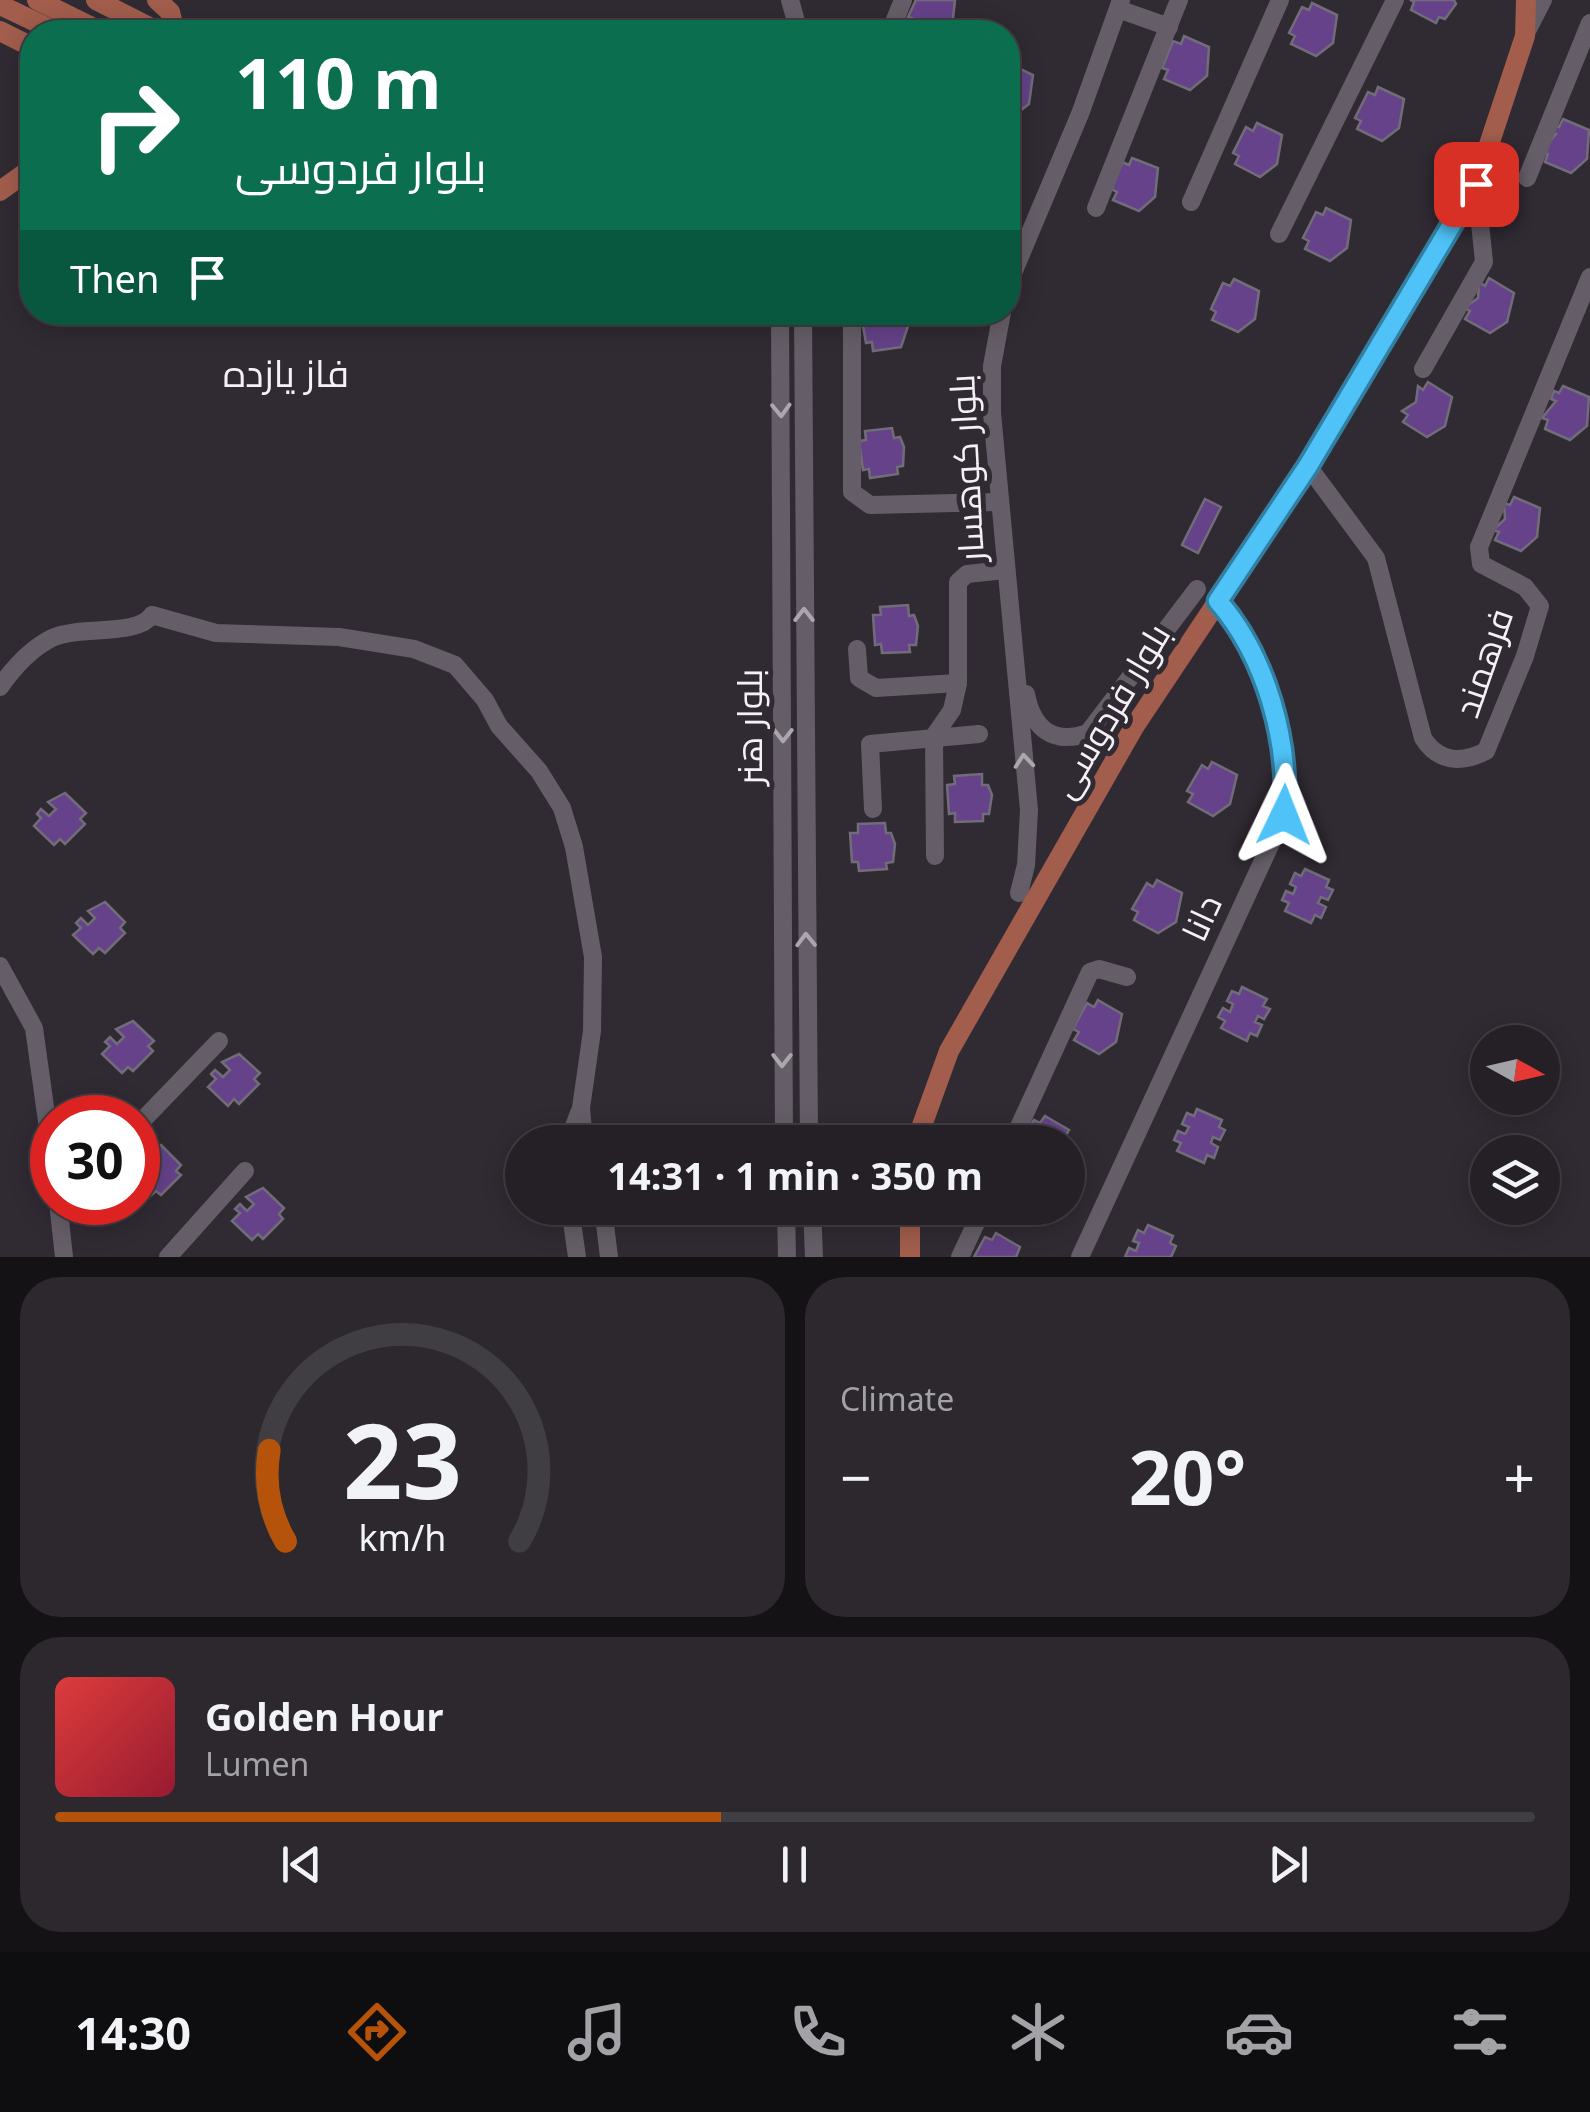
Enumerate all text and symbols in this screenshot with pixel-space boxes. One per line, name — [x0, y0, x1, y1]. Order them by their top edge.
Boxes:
text: 110 m — [235, 34, 442, 130]
icon: right — [70, 60, 200, 190]
text: بلوار فردوسی — [235, 136, 487, 197]
pin — [1434, 142, 1519, 227]
icon: arrive — [1449, 157, 1504, 212]
icon: arrive — [180, 250, 235, 305]
text: Then — [70, 252, 160, 304]
district label: فاز یازده — [223, 346, 349, 398]
street label: بلوار کوهسار — [937, 373, 994, 565]
one-way arrow — [771, 402, 792, 418]
street label: فرهمند — [1442, 602, 1523, 723]
one-way arrow — [793, 607, 815, 622]
street label: بلوار فردوسی — [1039, 614, 1180, 806]
street label: بلوار هنر — [725, 669, 772, 787]
one-way arrow — [772, 727, 793, 743]
one-way arrow — [1014, 753, 1036, 769]
position arrow — [1232, 763, 1336, 867]
street label: دانا — [1170, 887, 1232, 948]
one-way arrow — [795, 932, 816, 948]
north arrow — [1470, 1025, 1560, 1115]
map controls — [1470, 1025, 1560, 1225]
one-way arrow — [771, 1052, 793, 1068]
speed limit sign: 30 — [30, 1095, 160, 1225]
button: layers — [1470, 1135, 1560, 1225]
text: 14:31 · 1 min · 350 m — [607, 1149, 983, 1201]
text: Climate — [840, 1377, 954, 1420]
text: 23 — [343, 1388, 462, 1529]
text: 20° — [1129, 1425, 1246, 1527]
text: − — [840, 1439, 871, 1514]
text: + — [1504, 1439, 1535, 1514]
text: km/h — [359, 1513, 446, 1561]
text: Golden Hour — [205, 1690, 443, 1742]
text: Lumen — [205, 1742, 309, 1785]
icon: previous — [274, 1837, 329, 1892]
icon: pause — [767, 1837, 822, 1892]
icon: next — [1261, 1837, 1316, 1892]
icon: directions — [342, 1997, 412, 2067]
icon: music — [562, 1997, 632, 2067]
icon: phone — [783, 1997, 853, 2067]
icon: climate — [1003, 1997, 1073, 2067]
icon: car — [1224, 1997, 1294, 2067]
icon: filters — [1445, 1997, 1515, 2067]
text: 14:30 — [75, 2002, 191, 2063]

